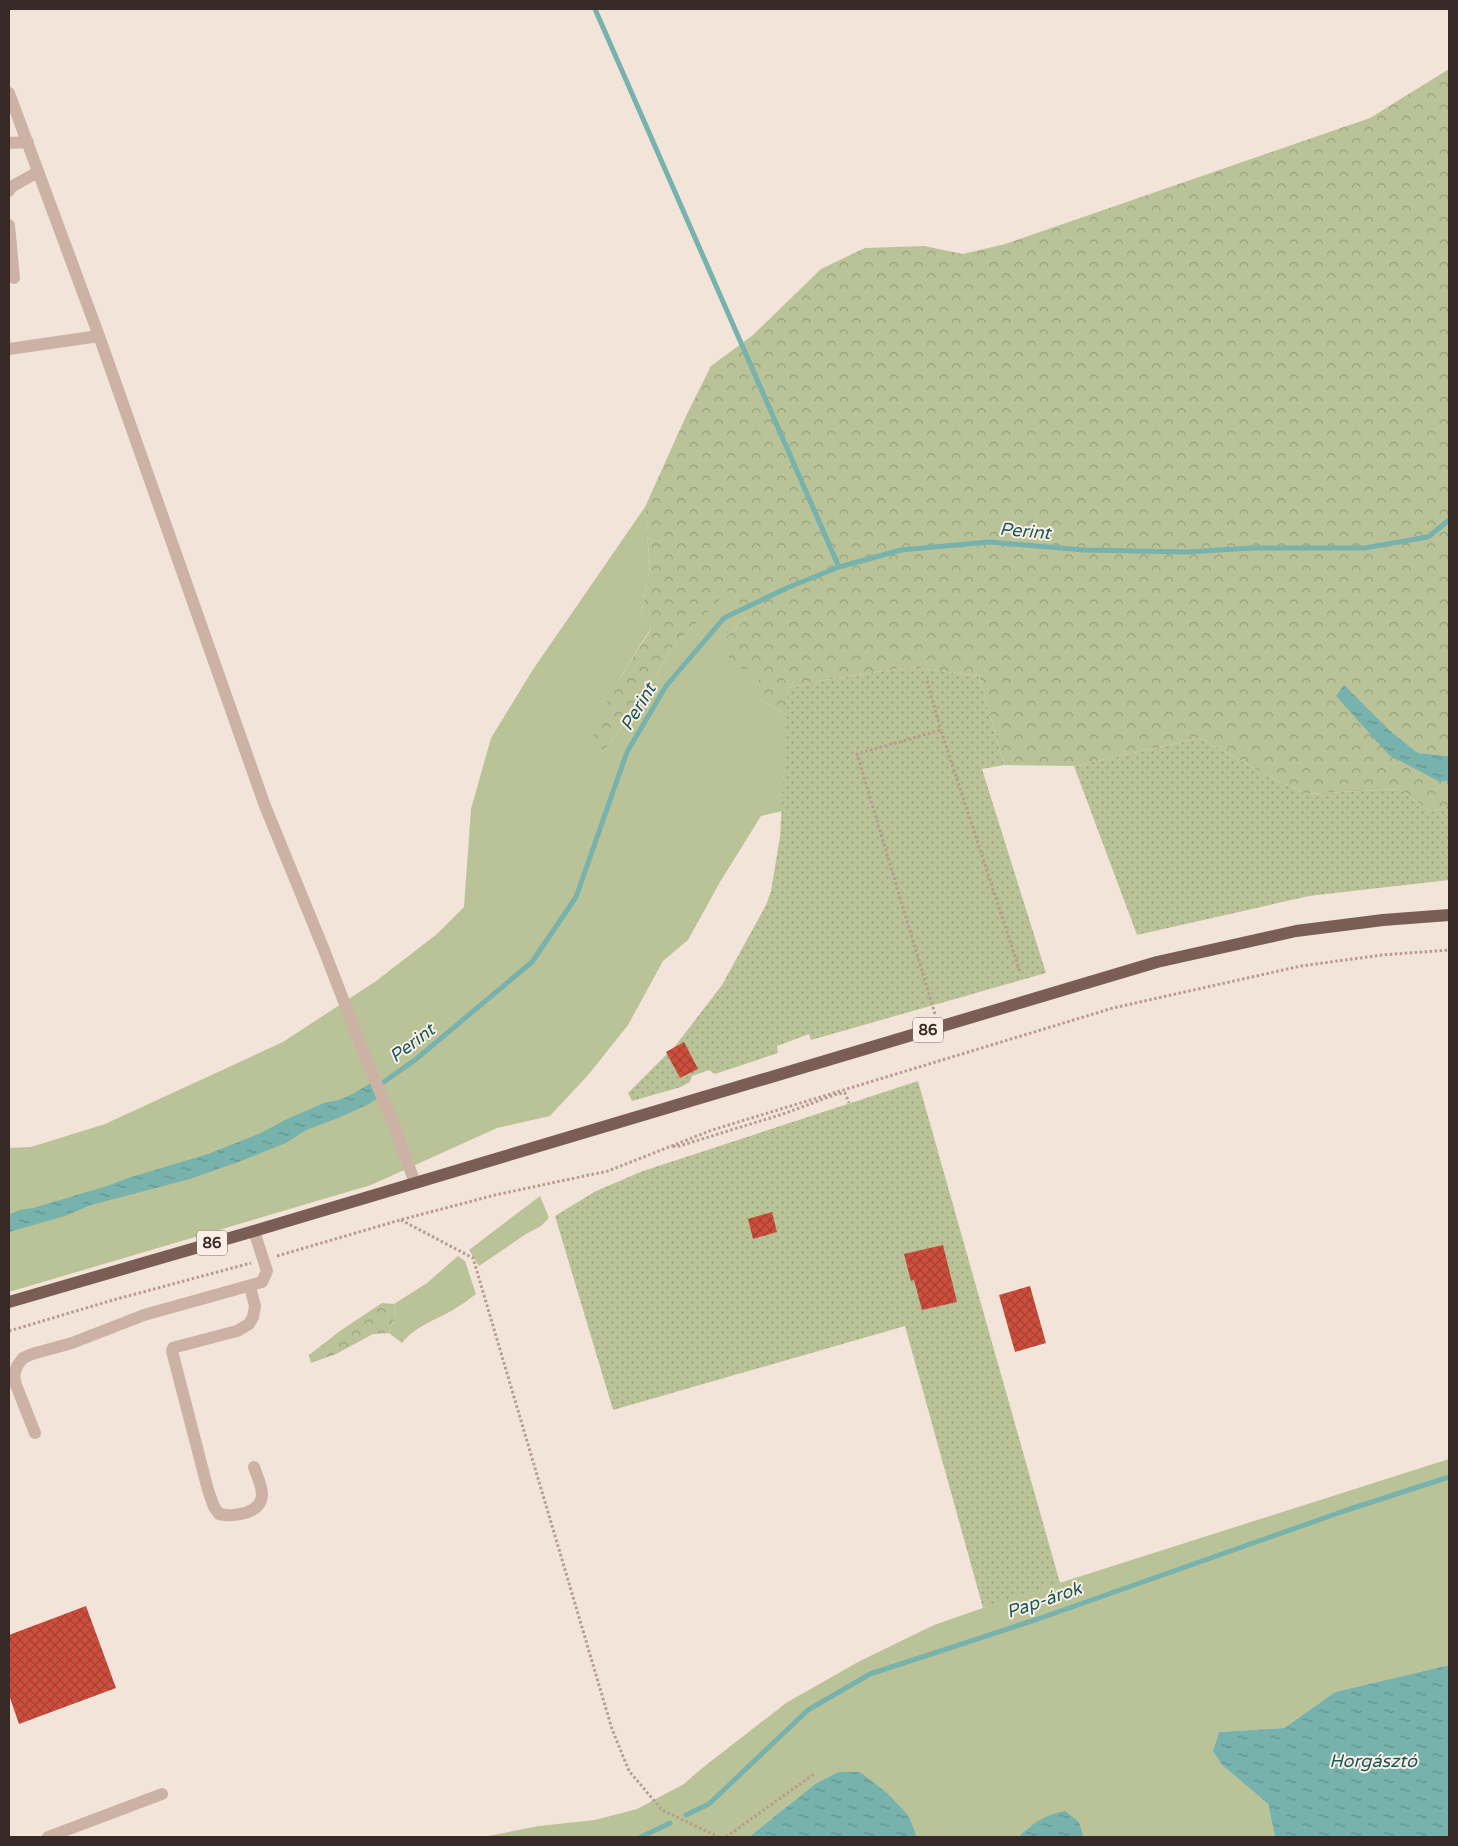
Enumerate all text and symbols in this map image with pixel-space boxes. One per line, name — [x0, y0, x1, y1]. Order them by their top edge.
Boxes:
water label: Perint — [999, 518, 1053, 544]
water label: Perint — [615, 678, 662, 735]
water label: Perint — [385, 1018, 441, 1067]
road number: 86 — [913, 1018, 943, 1042]
road number: 86 — [197, 1230, 227, 1256]
water label: Pap-árok — [1004, 1577, 1086, 1623]
water label: Horgásztó — [1329, 1750, 1418, 1772]

